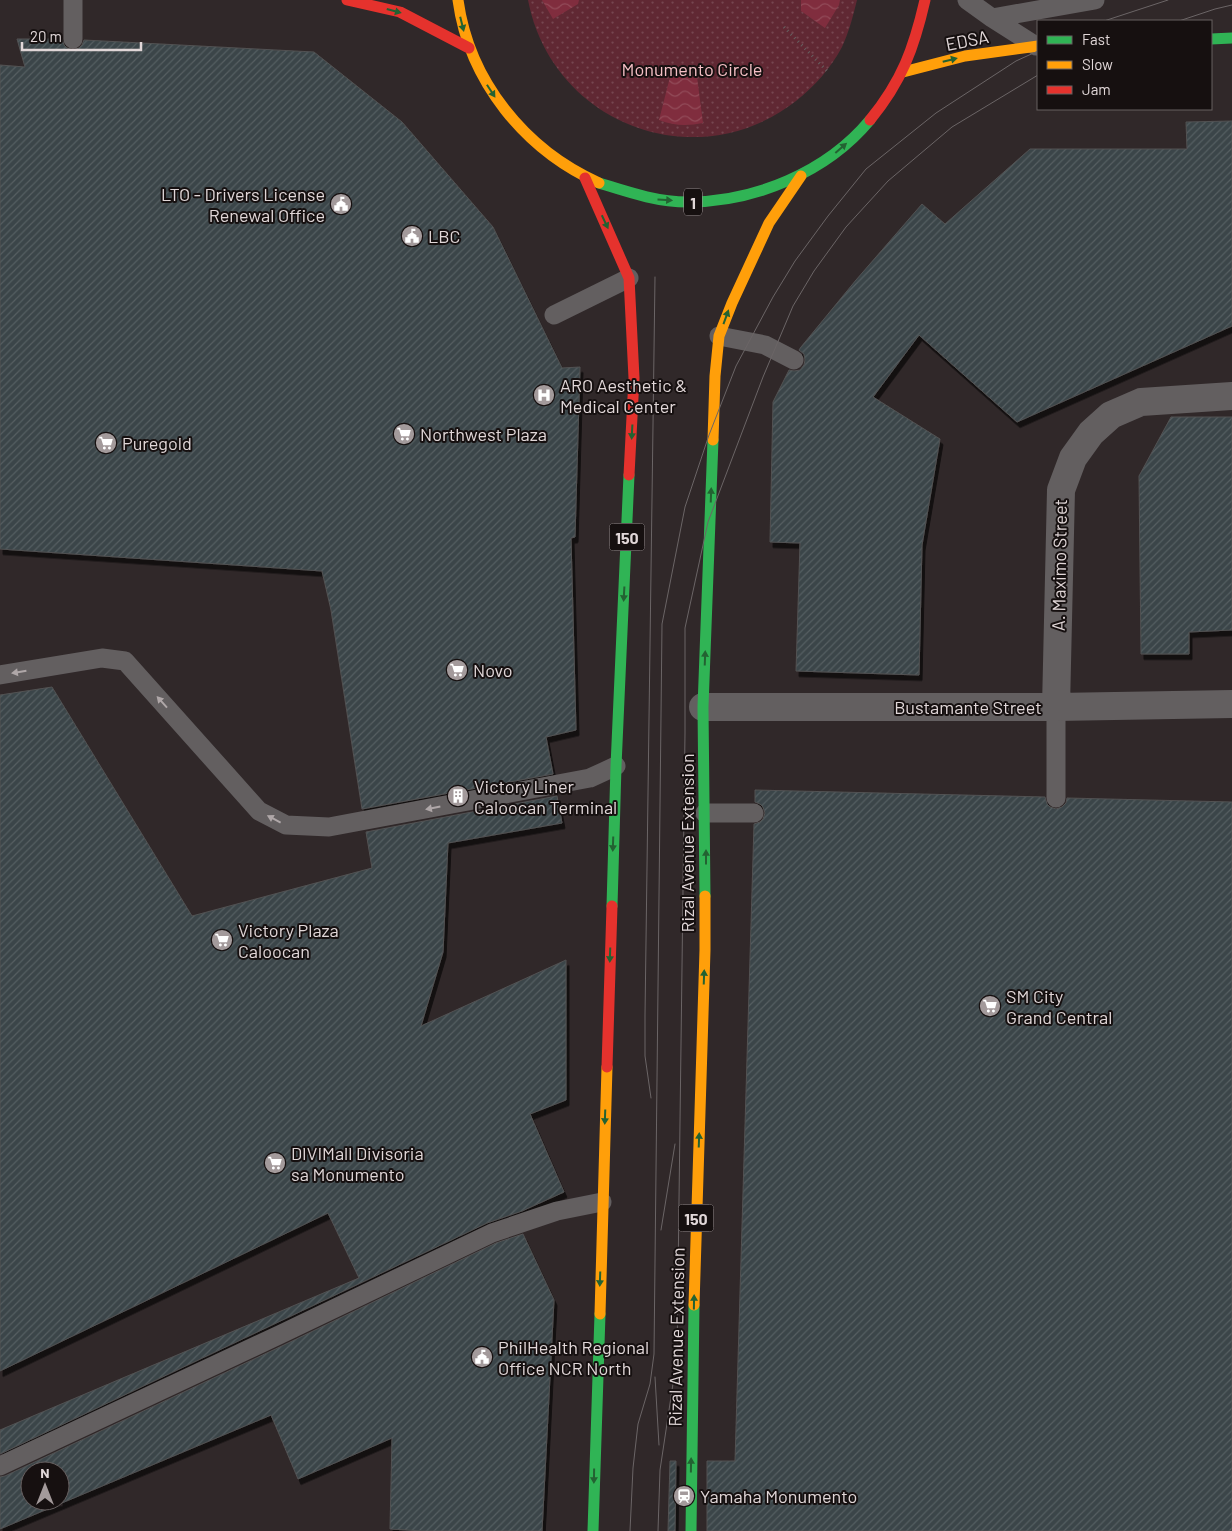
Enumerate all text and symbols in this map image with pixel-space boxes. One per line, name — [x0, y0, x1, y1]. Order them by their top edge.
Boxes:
one-way arrow — [387, 7, 402, 15]
one-way arrow — [459, 17, 467, 32]
scale bar — [22, 20, 141, 52]
legend — [1037, 20, 1212, 110]
street label: EDSA — [944, 25, 990, 55]
text: 20 m — [30, 27, 62, 45]
text: Fast — [1082, 30, 1110, 48]
text: Slow — [1082, 55, 1113, 73]
one-way arrow — [942, 56, 957, 64]
park label: Monumento Circle — [622, 58, 762, 80]
text: Jam — [1082, 80, 1111, 98]
one-way arrow — [486, 84, 496, 98]
one-way arrow — [835, 142, 847, 154]
place label: LTO - Drivers License Renewal Office — [161, 183, 325, 226]
road number: 1 — [684, 188, 702, 216]
public building icon: LTO - Drivers License Renewal Office — [329, 192, 353, 216]
one-way arrow — [657, 197, 673, 205]
one-way arrow — [602, 215, 610, 229]
public building icon: LBC — [400, 224, 424, 248]
place label: LBC — [428, 225, 460, 247]
one-way arrow — [722, 309, 730, 324]
place label: ARO Aesthetic & Medical Center — [560, 374, 687, 417]
hospital icon: ARO Aesthetic & Medical Center — [532, 383, 556, 407]
supermarket icon: Northwest Plaza — [392, 422, 416, 446]
place label: Northwest Plaza — [420, 423, 547, 445]
one-way arrow — [628, 424, 636, 440]
supermarket icon: Puregold — [94, 431, 118, 455]
place label: Puregold — [122, 432, 192, 454]
one-way arrow — [707, 487, 715, 503]
street label: A. Maximo Street — [1047, 499, 1071, 631]
road number: 150 — [610, 524, 644, 550]
one-way arrow — [620, 586, 628, 602]
one-way arrow — [701, 650, 709, 666]
supermarket icon: Novo — [445, 658, 469, 682]
place label: Novo — [473, 659, 513, 681]
one-way arrow — [11, 668, 27, 676]
street label: Bustamante Street — [894, 696, 1042, 718]
one-way arrow — [156, 697, 168, 709]
street label: Rizal Avenue Extension — [676, 753, 698, 933]
place label: Victory Liner Caloocan Terminal — [474, 775, 617, 818]
building icon: Victory Liner Caloocan Terminal — [446, 784, 470, 808]
one-way arrow — [424, 804, 440, 812]
one-way arrow — [267, 815, 281, 823]
one-way arrow — [609, 836, 617, 852]
one-way arrow — [702, 849, 710, 865]
place label: Victory Plaza Caloocan — [238, 919, 339, 962]
supermarket icon: Victory Plaza Caloocan — [210, 928, 234, 952]
one-way arrow — [606, 947, 614, 963]
one-way arrow — [701, 969, 709, 985]
place label: SM City Grand Central — [1006, 985, 1112, 1028]
supermarket icon: SM City Grand Central — [978, 994, 1002, 1018]
one-way arrow — [600, 1109, 608, 1125]
one-way arrow — [695, 1132, 703, 1148]
place label: DIVIMall Divisoria sa Monumento — [291, 1142, 424, 1185]
supermarket icon: DIVIMall Divisoria sa Monumento — [263, 1151, 287, 1175]
road number: 150 — [678, 1204, 714, 1232]
street label: Rizal Avenue Extension — [663, 1247, 689, 1427]
one-way arrow — [595, 1272, 603, 1288]
one-way arrow — [690, 1294, 698, 1310]
place label: PhilHealth Regional Office NCR North — [498, 1336, 649, 1379]
public building icon: PhilHealth Regional Office NCR North — [470, 1345, 494, 1369]
one-way arrow — [688, 1457, 696, 1473]
north arrow — [20, 1461, 70, 1511]
text: N — [40, 1464, 50, 1481]
one-way arrow — [590, 1468, 598, 1484]
station icon: Yamaha Monumento — [672, 1484, 696, 1508]
place label: Yamaha Monumento — [700, 1485, 857, 1507]

